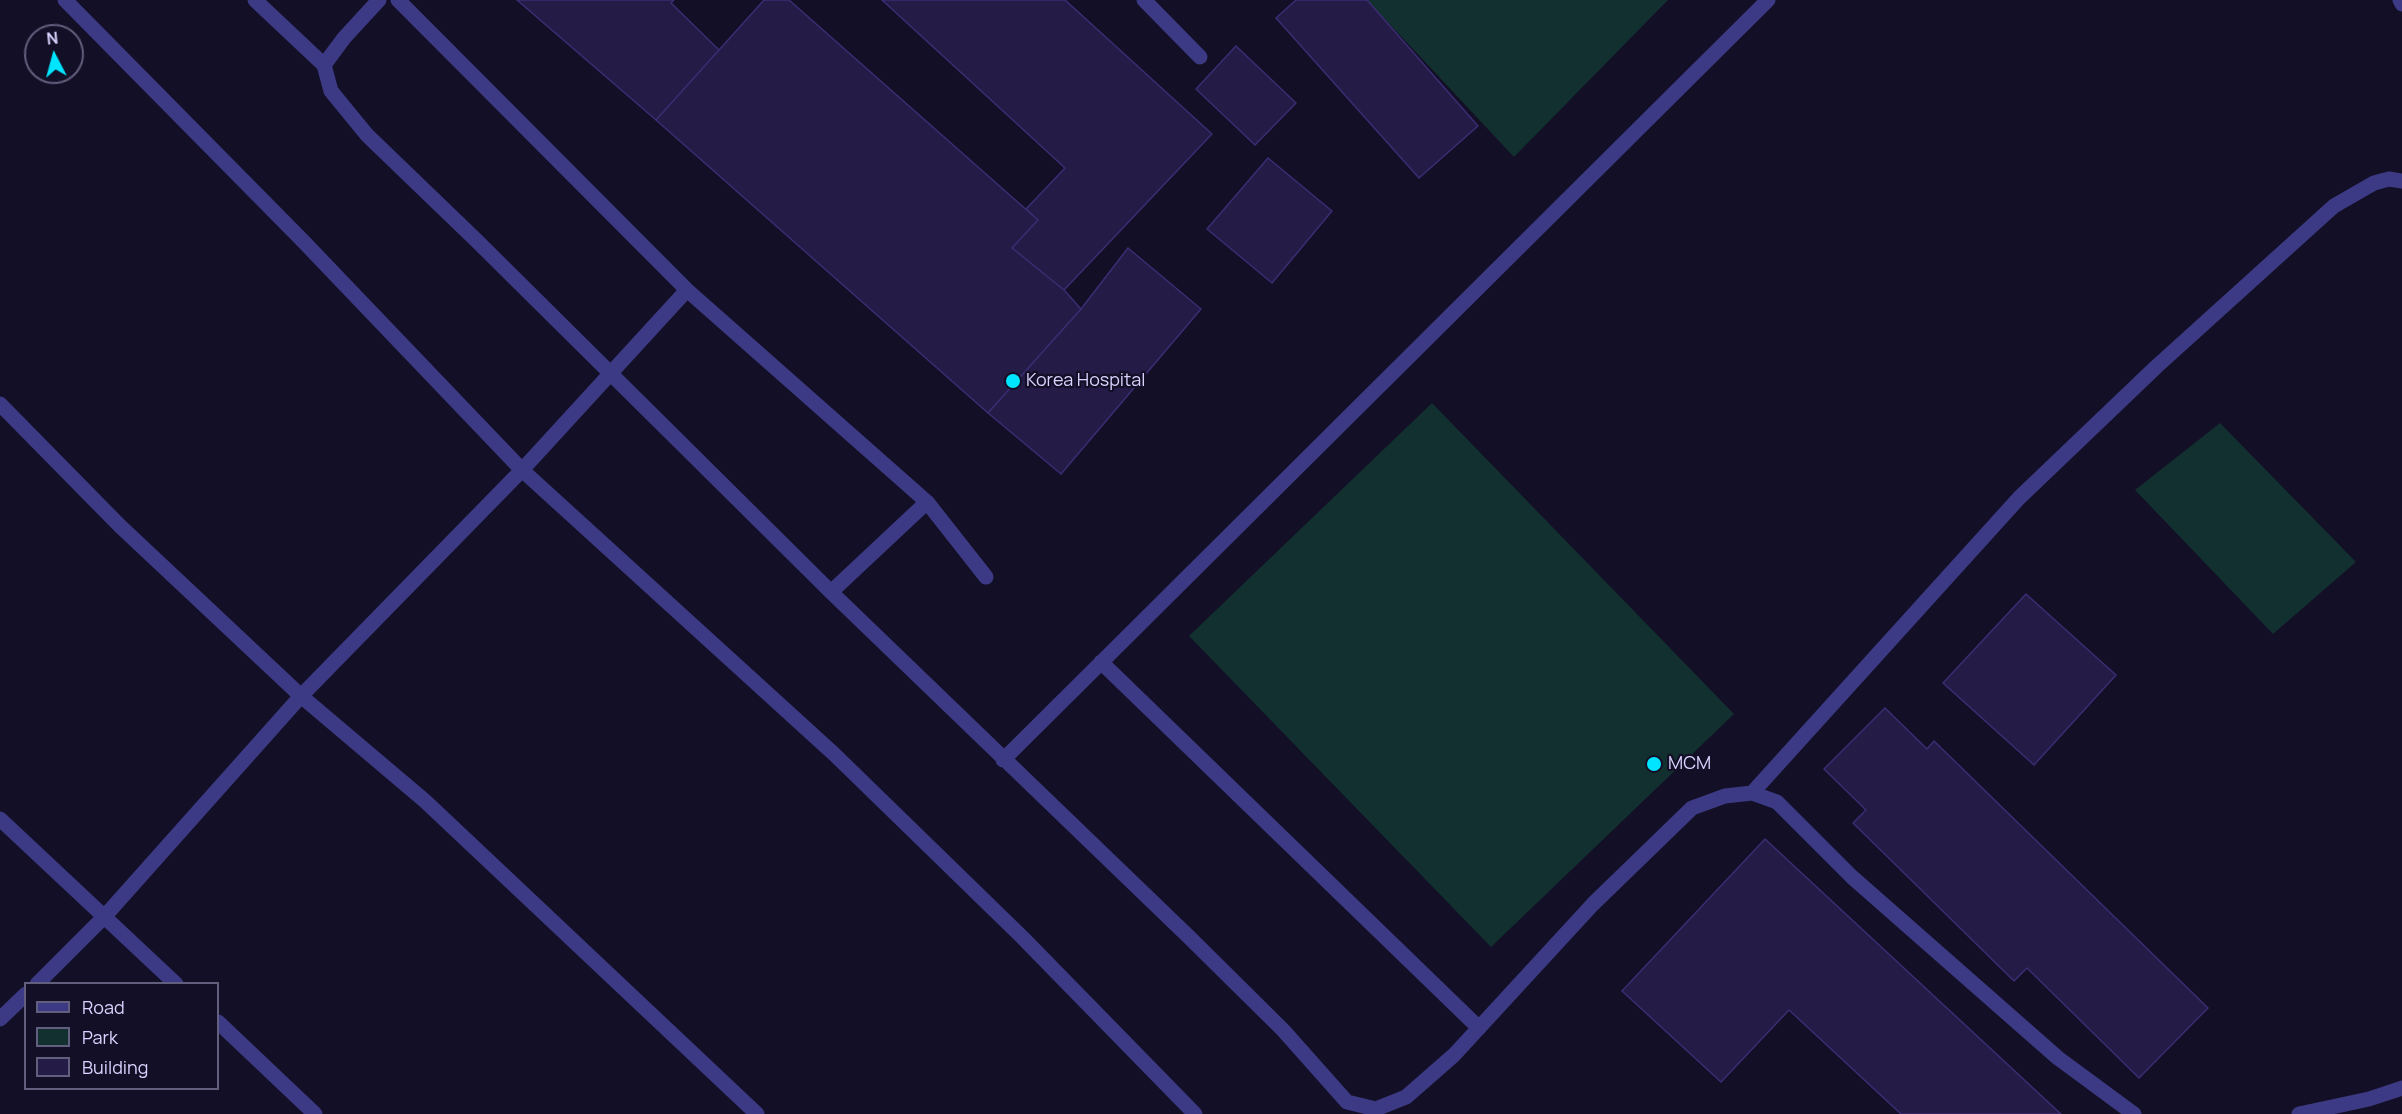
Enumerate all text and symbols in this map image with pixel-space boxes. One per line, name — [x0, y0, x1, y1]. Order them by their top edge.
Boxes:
north arrow — [24, 24, 84, 84]
text: N — [45, 27, 59, 50]
place label: Korea Hospital — [1026, 370, 1145, 392]
marker: Korea Hospital — [1004, 372, 1022, 390]
place label: MCM — [1668, 753, 1711, 775]
marker: MCM — [1645, 755, 1663, 773]
legend — [24, 982, 219, 1090]
text: Road — [82, 995, 125, 1019]
text: Park — [82, 1025, 118, 1049]
text: Building — [82, 1055, 148, 1079]

